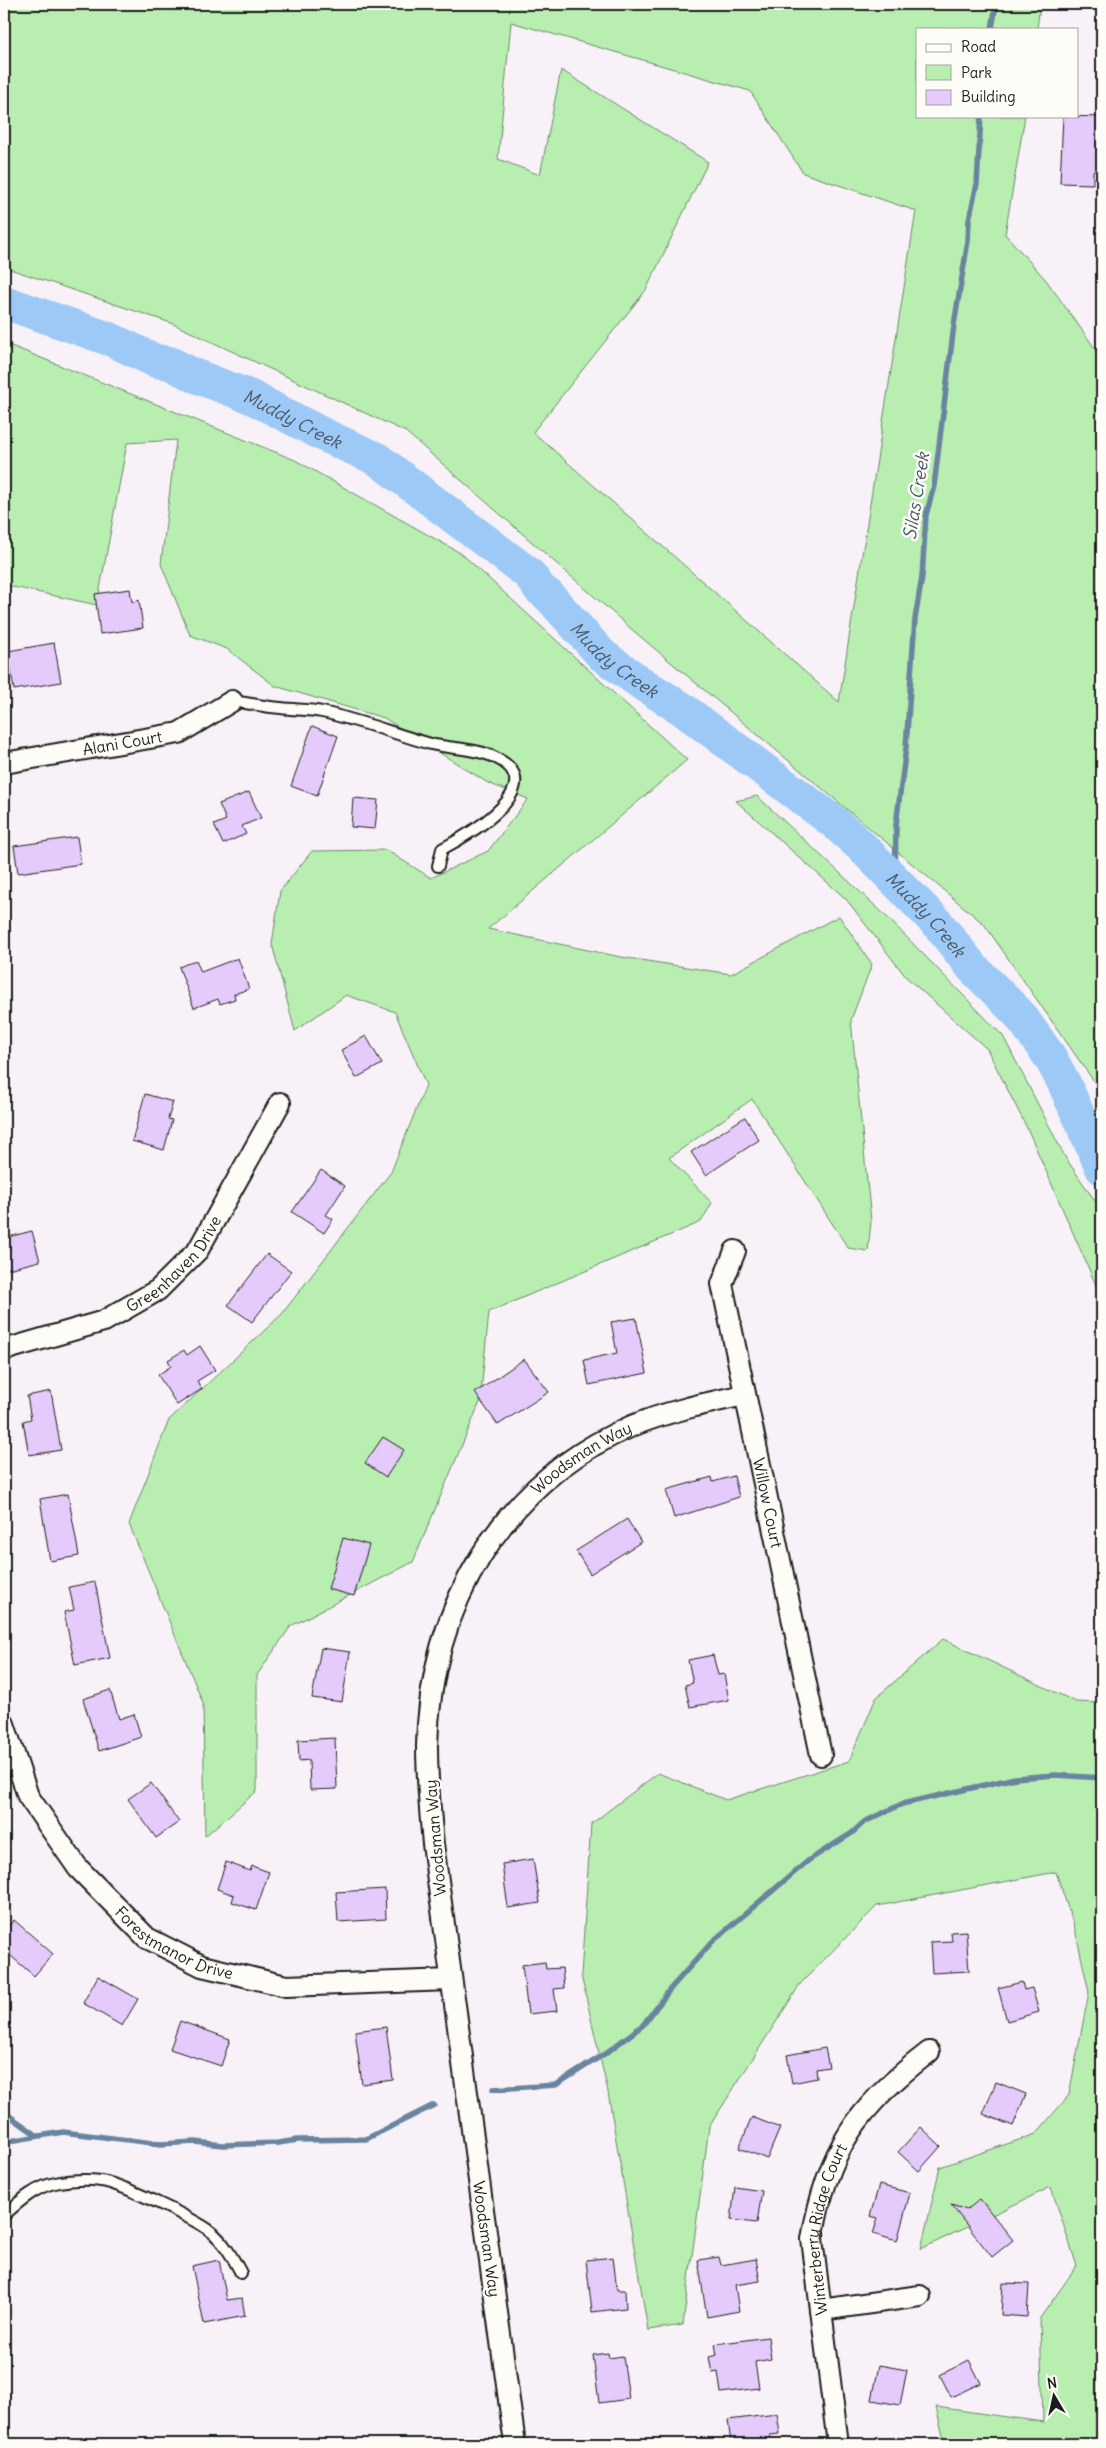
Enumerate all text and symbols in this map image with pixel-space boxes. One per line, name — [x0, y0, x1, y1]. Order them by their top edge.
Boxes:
legend — [916, 28, 1078, 118]
text: Road — [961, 37, 996, 56]
text: Park — [961, 63, 992, 82]
text: Building — [961, 87, 1016, 106]
water label: Muddy Creek — [240, 384, 347, 454]
water label: Silas Creek — [898, 449, 935, 541]
water label: Muddy Creek — [566, 616, 664, 703]
street label: Alani Court — [81, 726, 164, 759]
water label: Muddy Creek — [881, 867, 972, 963]
street label: Greenhaven Drive — [122, 1212, 225, 1316]
street label: Woodsman Way — [527, 1417, 635, 1498]
street label: Willow Court — [749, 1456, 787, 1550]
street label: Woodsman Way — [420, 1779, 450, 1897]
street label: Forestmanor Drive — [111, 1902, 235, 1983]
street label: Winterberry Ridge Court — [802, 2139, 851, 2316]
street label: Woodsman Way — [469, 2180, 505, 2298]
north arrow — [1028, 2370, 1078, 2420]
text: N — [1046, 2374, 1058, 2393]

